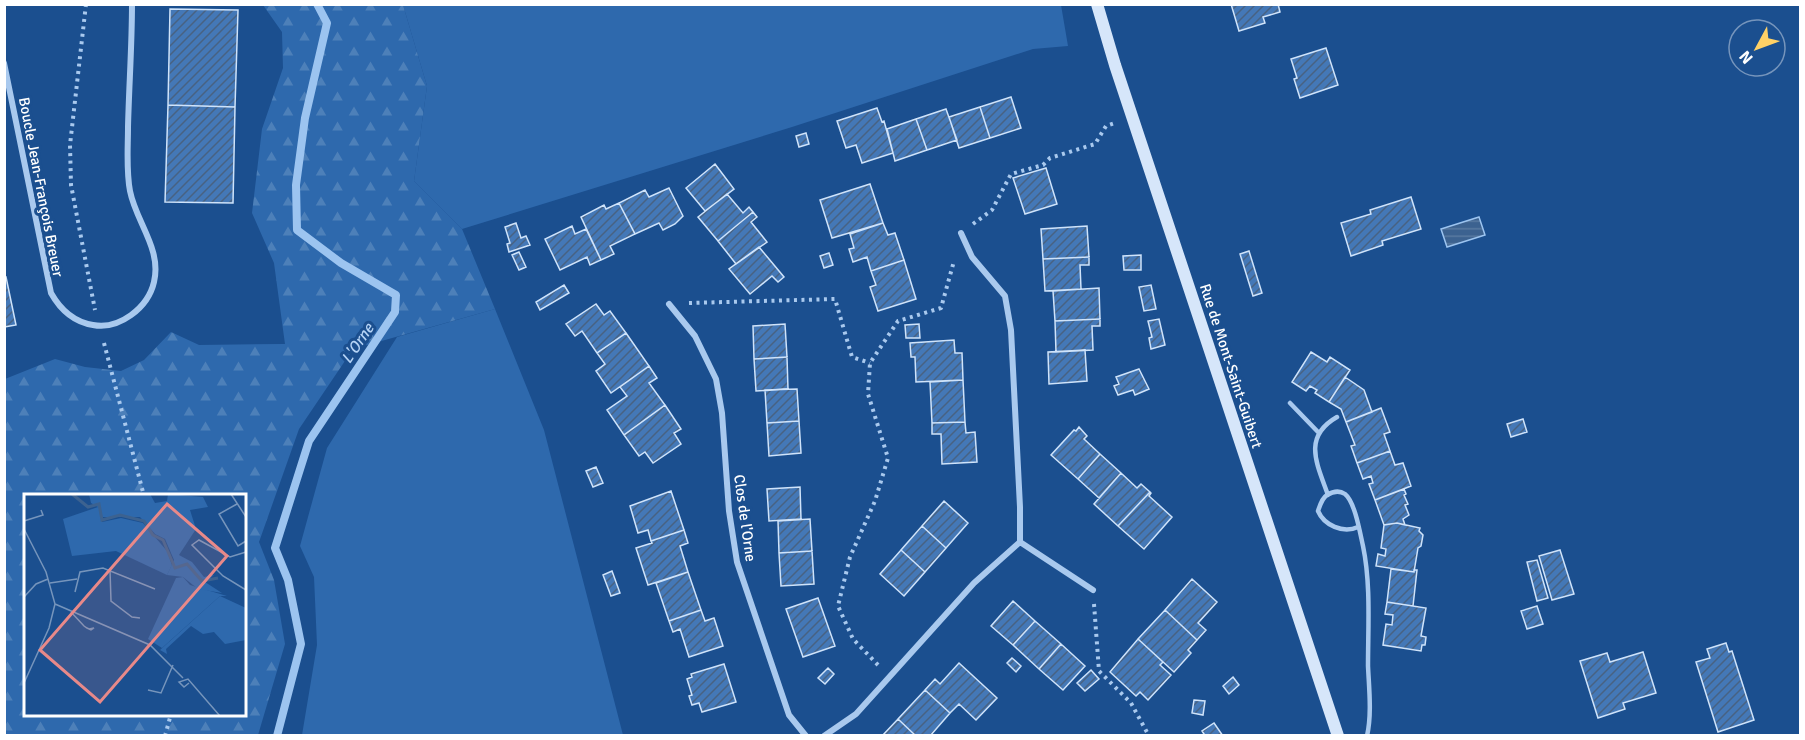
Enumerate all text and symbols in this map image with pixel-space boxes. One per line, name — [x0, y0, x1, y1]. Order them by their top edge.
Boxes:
north arrow — [1727, 18, 1787, 78]
text: N — [1735, 46, 1758, 68]
street label: Boucle Jean-François Breuer — [15, 96, 67, 279]
street label: Rue de Mont-Saint-Guibert — [1196, 281, 1266, 451]
water label: L'Orne — [337, 319, 379, 368]
street label: Clos de l'Orne — [730, 473, 760, 563]
inset map — [24, 494, 246, 716]

